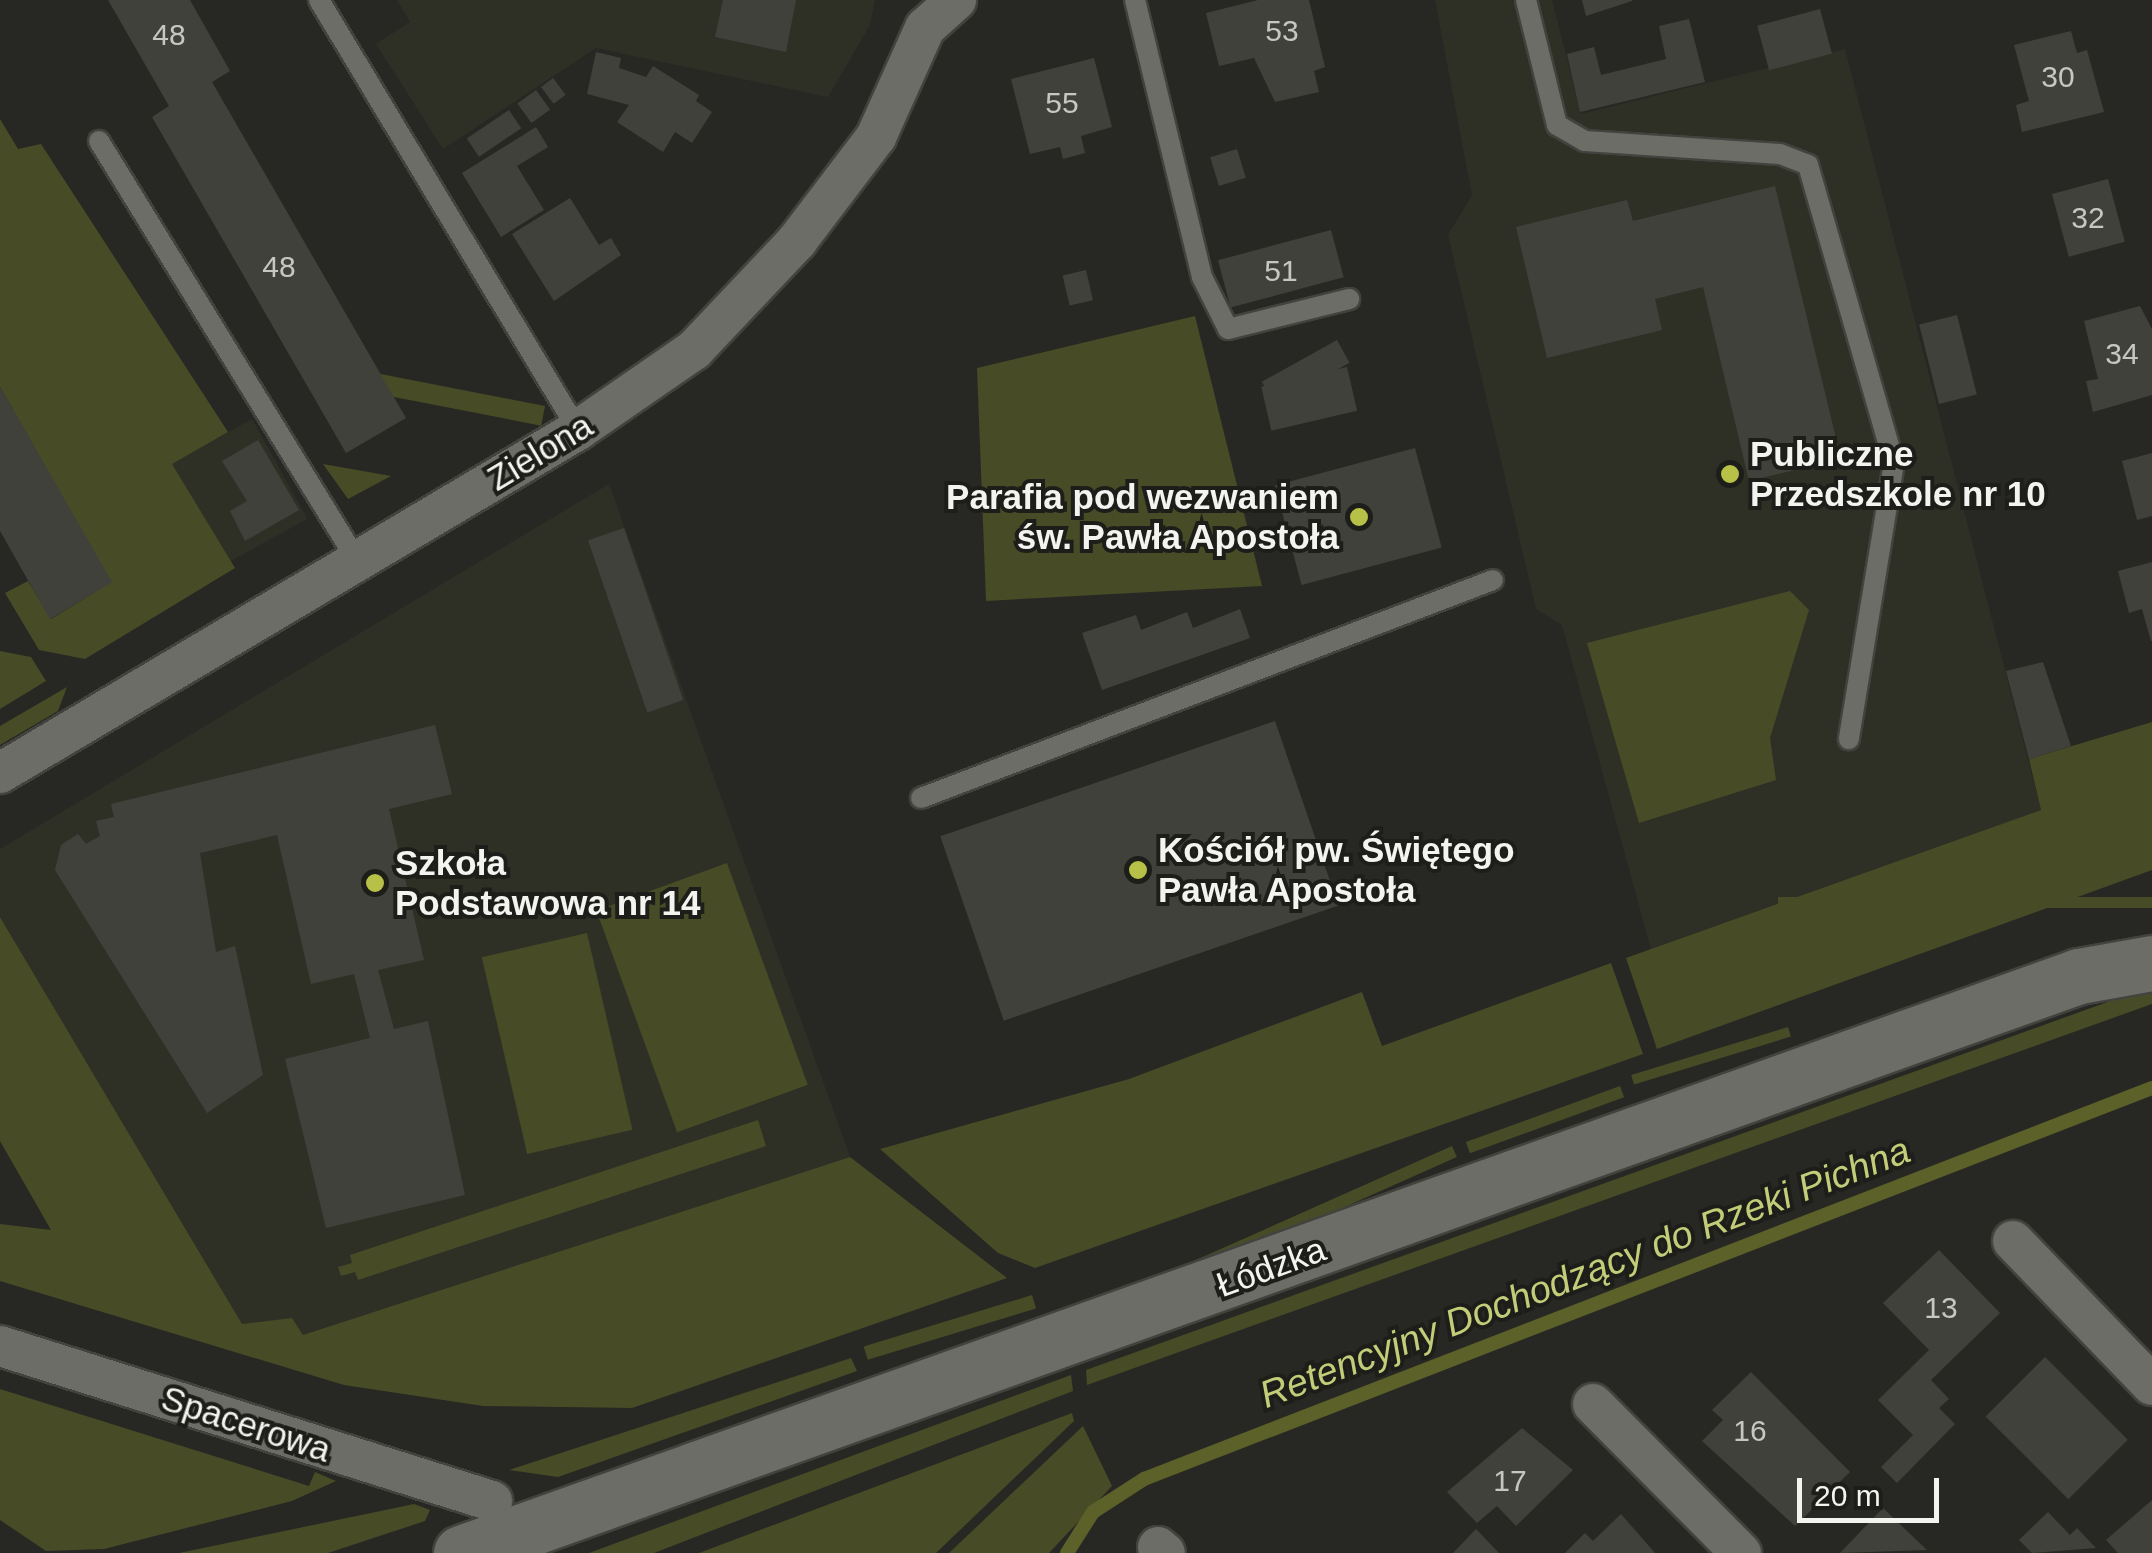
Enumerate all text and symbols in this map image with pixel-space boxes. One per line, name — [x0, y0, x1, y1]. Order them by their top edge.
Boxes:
house number: 53 — [1265, 13, 1299, 49]
house number: 48 — [152, 17, 186, 53]
house number: 30 — [2041, 59, 2075, 95]
house number: 55 — [1045, 85, 1079, 121]
house number: 32 — [2071, 200, 2105, 236]
house number: 48 — [262, 249, 296, 285]
house number: 51 — [1264, 253, 1298, 289]
house number: 34 — [2105, 336, 2139, 372]
street label: Zielona — [480, 404, 600, 500]
place label: Publiczne Przedszkole nr 10 — [1750, 433, 2046, 515]
marker: Publiczne Przedszkole nr 10 — [1719, 463, 1741, 485]
place label: Parafia pod wezwaniem św. Pawła Apostoła — [946, 476, 1339, 558]
marker: Parafia pod wezwaniem św. Pawła Apostoła — [1348, 506, 1370, 528]
place label: Kościół pw. Świętego Pawła Apostoła — [1158, 829, 1515, 911]
place label: Szkoła Podstawowa nr 14 — [395, 842, 700, 924]
marker: Kościół pw. Świętego Pawła Apostoła — [1127, 859, 1149, 881]
marker: Szkoła Podstawowa nr 14 — [364, 872, 386, 894]
water label: Retencyjny Dochodzący do Rzeki Pichna — [1253, 1128, 1917, 1418]
street label: Łódzka — [1211, 1228, 1331, 1306]
house number: 13 — [1924, 1290, 1958, 1326]
street label: Spacerowa — [156, 1377, 336, 1471]
house number: 16 — [1733, 1413, 1767, 1449]
scale bar — [1802, 1458, 1944, 1520]
house number: 17 — [1493, 1463, 1527, 1499]
text: 20 m — [1814, 1479, 1881, 1512]

